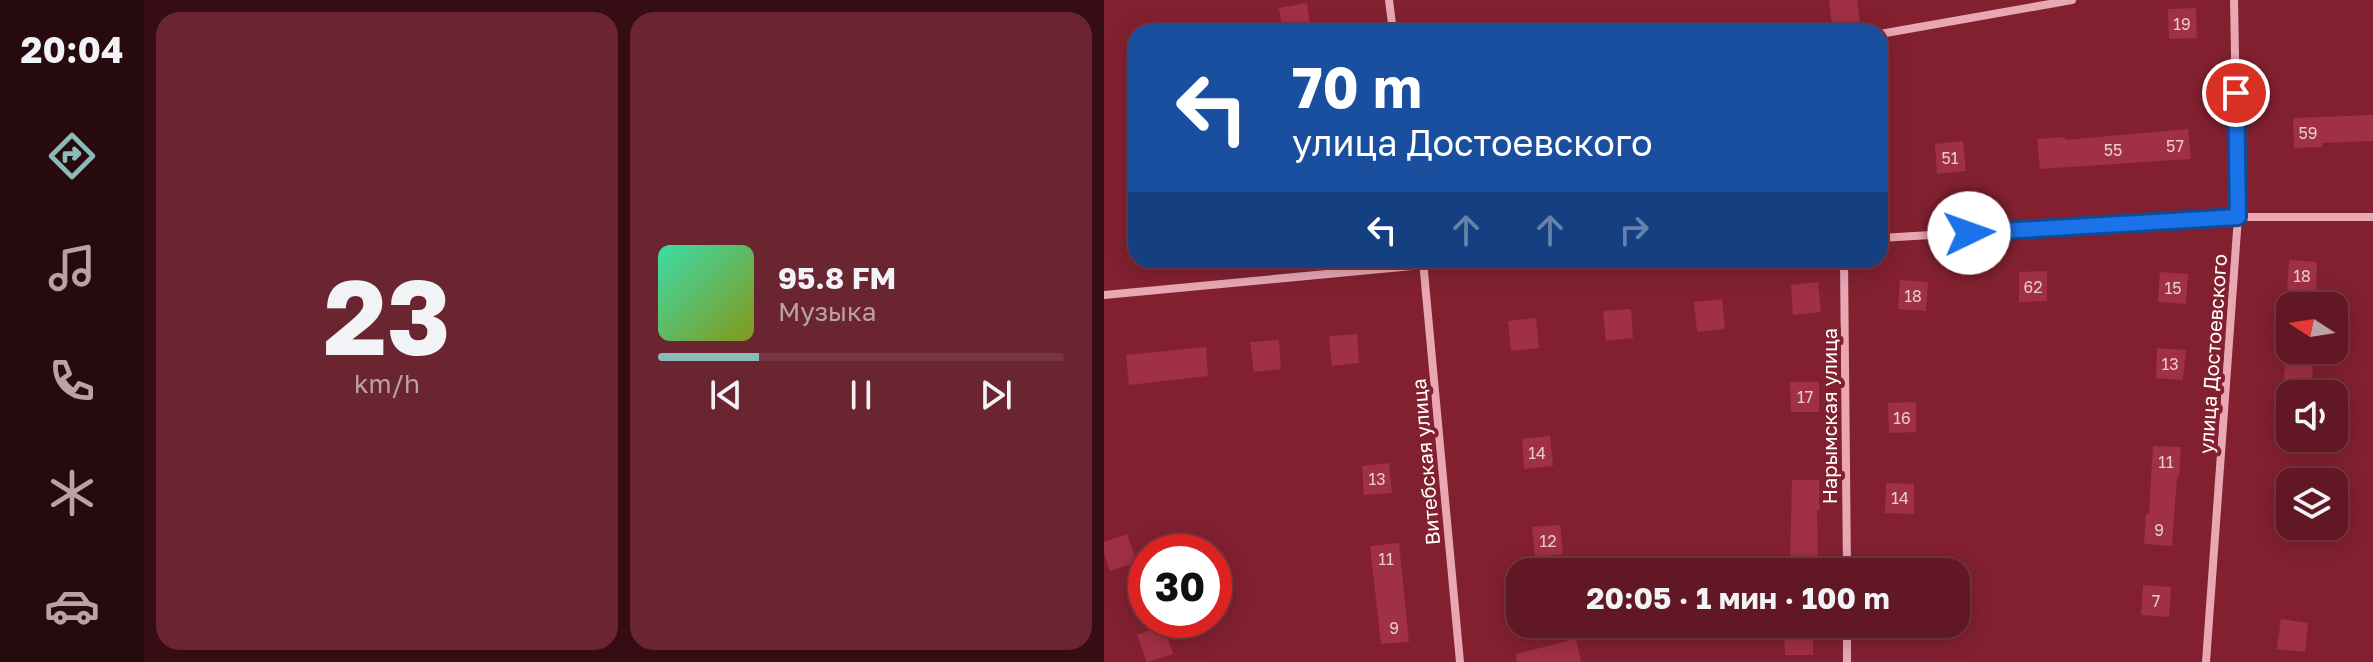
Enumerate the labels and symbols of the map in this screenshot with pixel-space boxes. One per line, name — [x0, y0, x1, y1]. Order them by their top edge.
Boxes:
house number: 19 — [2173, 14, 2191, 34]
pin — [2202, 59, 2270, 127]
house number: 59 — [2299, 123, 2317, 143]
house number: 57 — [2166, 136, 2184, 156]
house number: 55 — [2104, 140, 2122, 160]
house number: 51 — [1941, 148, 1959, 168]
position arrow — [1927, 191, 2011, 275]
street label: улица Достоевского — [2193, 253, 2231, 455]
house number: 18 — [2293, 266, 2311, 286]
house number: 62 — [2024, 277, 2042, 297]
house number: 15 — [2164, 278, 2182, 298]
house number: 18 — [1904, 286, 1922, 306]
north arrow — [2276, 292, 2348, 364]
street label: Нарымская улица — [1817, 328, 1841, 504]
house number: 13 — [2161, 354, 2179, 374]
street label: Витебская улица — [1406, 378, 1444, 546]
house number: 17 — [1797, 387, 1813, 407]
house number: 16 — [1893, 408, 1911, 428]
house number: 14 — [1528, 443, 1546, 463]
house number: 11 — [2158, 452, 2174, 472]
house number: 13 — [1368, 469, 1386, 489]
house number: 14 — [1891, 488, 1909, 508]
house number: 9 — [2154, 520, 2164, 540]
house number: 12 — [1539, 531, 1557, 551]
speed limit sign: 30 — [1128, 534, 1232, 638]
house number: 11 — [1378, 549, 1394, 569]
house number: 7 — [2152, 591, 2160, 611]
house number: 9 — [1389, 618, 1399, 638]

